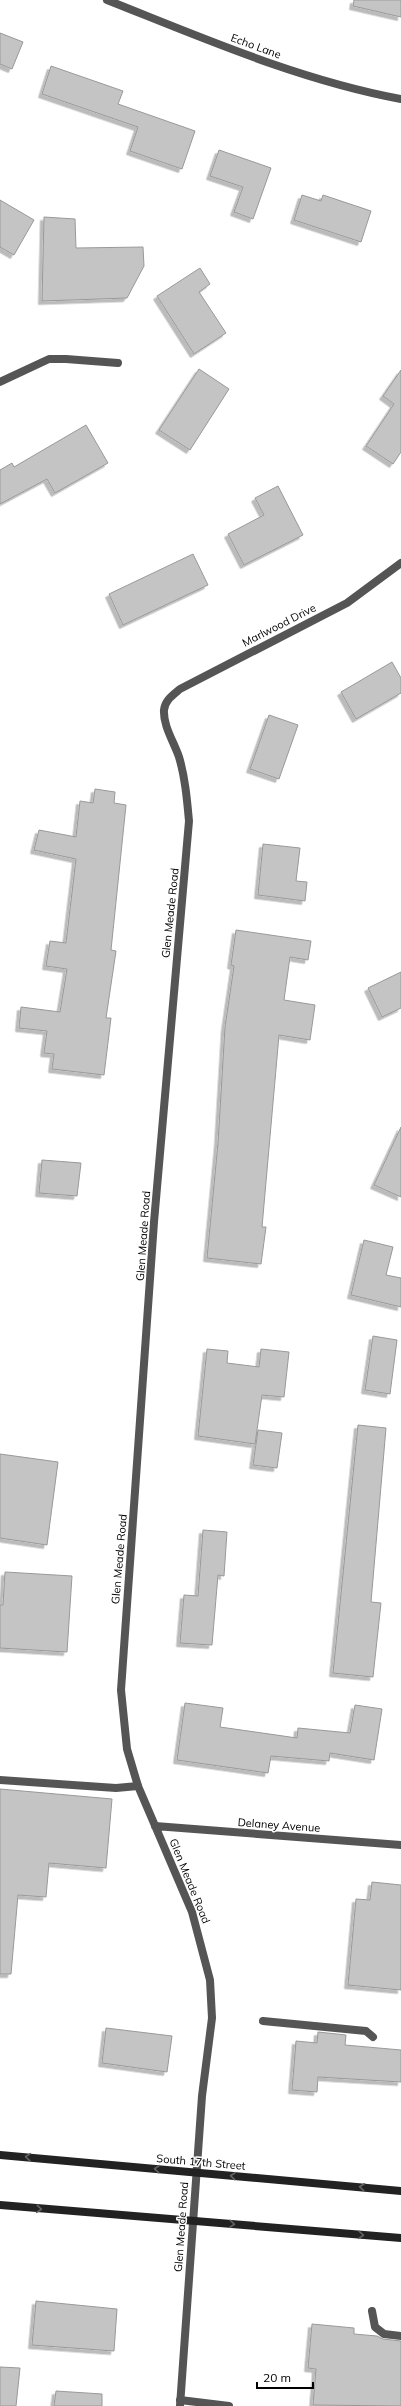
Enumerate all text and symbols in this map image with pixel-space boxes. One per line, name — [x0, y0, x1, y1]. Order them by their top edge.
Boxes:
street label: Echo Lane — [229, 30, 283, 62]
street label: Marlwood Drive — [240, 600, 318, 650]
street label: Glen Meade Road — [158, 867, 182, 959]
street label: Glen Meade Road — [133, 1190, 153, 1282]
street label: Glen Meade Road — [108, 1513, 130, 1605]
street label: Delaney Avenue — [237, 1815, 321, 1835]
street label: Glen Meade Road — [167, 1836, 213, 1926]
street label: South 17th Street — [156, 2151, 246, 2173]
one-way arrow — [25, 2153, 31, 2162]
one-way arrow — [154, 2165, 160, 2174]
one-way arrow — [230, 2171, 236, 2180]
street label: Glen Meade Road — [171, 2181, 191, 2273]
one-way arrow — [359, 2183, 365, 2192]
one-way arrow — [36, 2204, 42, 2213]
one-way arrow — [229, 2220, 235, 2229]
one-way arrow — [358, 2230, 364, 2239]
scale bar — [257, 2364, 313, 2390]
text: 20 m — [263, 2370, 291, 2385]

